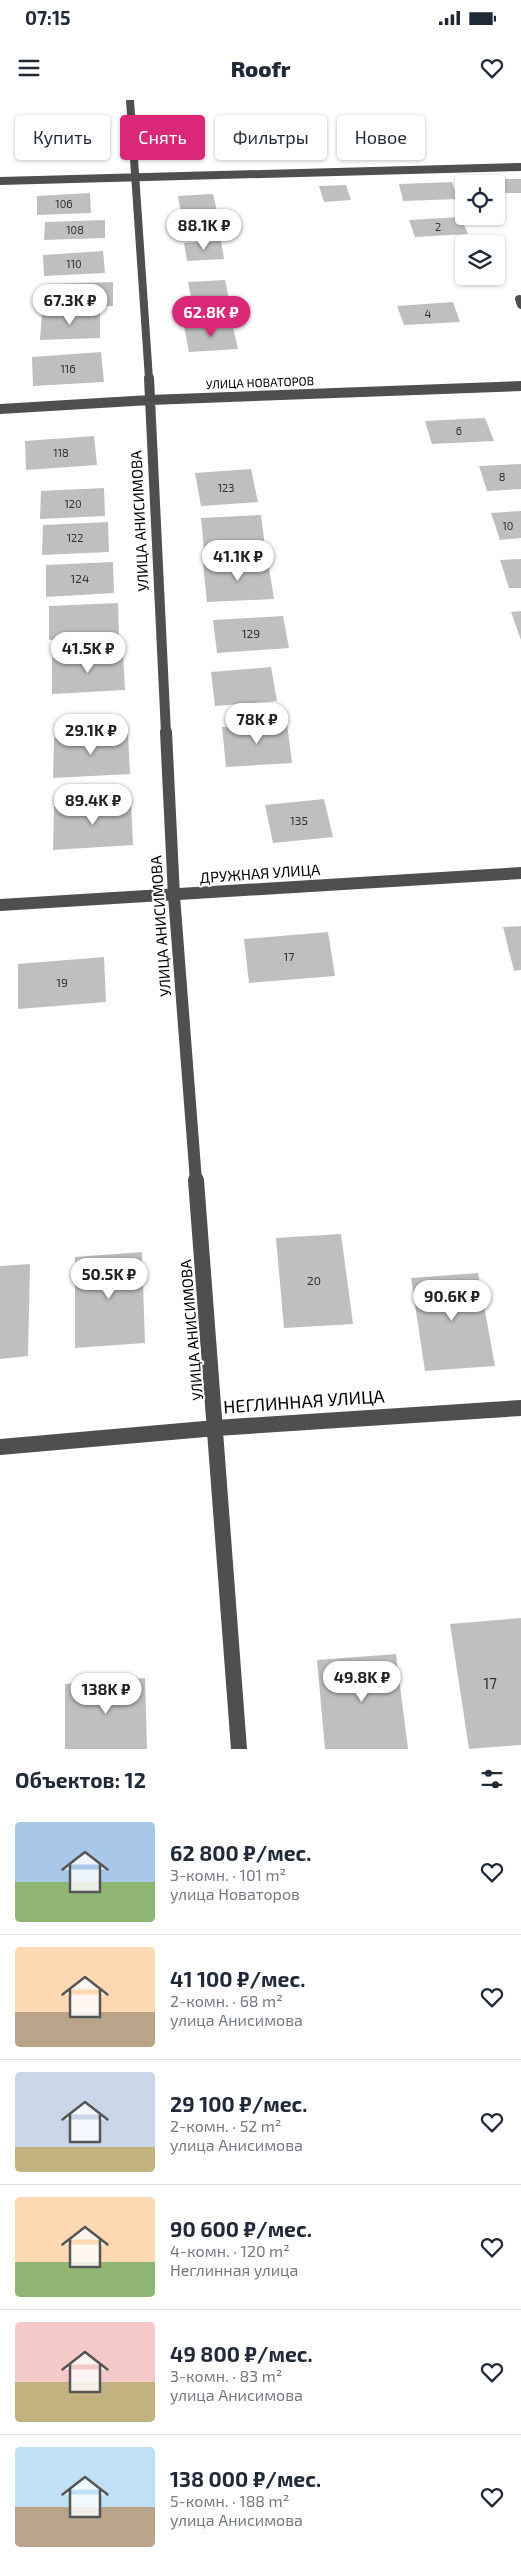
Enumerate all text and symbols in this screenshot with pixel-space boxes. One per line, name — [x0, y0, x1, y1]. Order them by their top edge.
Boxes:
text: 07:15 — [25, 6, 71, 29]
icon: menu — [15, 54, 43, 82]
icon: heart — [478, 54, 506, 82]
text: Roofr — [231, 55, 290, 81]
chip: Купить — [15, 115, 110, 160]
chip: Снять — [120, 115, 205, 160]
chip: Фильтры — [215, 115, 327, 160]
chip: Новое — [337, 115, 425, 160]
map controls — [455, 175, 505, 285]
button: locate — [455, 175, 505, 225]
house number: 106 — [55, 197, 73, 210]
pin: 88.1K ₽ — [158, 208, 250, 251]
text: 88.1K ₽ — [178, 215, 230, 234]
house number: 2 — [435, 220, 441, 233]
house number: 108 — [66, 223, 84, 236]
button: layers — [455, 235, 505, 285]
house number: 110 — [66, 257, 82, 270]
pin: 67.3K ₽ — [24, 284, 116, 326]
text: 67.3K ₽ — [43, 290, 97, 309]
pin: 62.8K ₽ — [165, 296, 257, 338]
text: 62.8K ₽ — [183, 302, 239, 321]
house number: 4 — [425, 307, 432, 320]
house number: 116 — [60, 362, 76, 375]
street label: УЛИЦА НОВАТОРОВ — [206, 373, 314, 391]
house number: 6 — [456, 424, 462, 437]
house number: 118 — [53, 446, 69, 459]
street label: УЛИЦА АНИСИМОВА — [126, 449, 152, 592]
house number: 8 — [499, 470, 505, 483]
house number: 123 — [218, 481, 234, 494]
house number: 120 — [64, 497, 82, 510]
house number: 10 — [502, 519, 514, 532]
house number: 122 — [67, 531, 83, 544]
pin: 41.1K ₽ — [192, 540, 284, 582]
text: 41.1K ₽ — [213, 546, 263, 565]
house number: 124 — [71, 571, 89, 585]
house number: 129 — [242, 626, 260, 640]
pin: 41.5K ₽ — [42, 632, 134, 674]
text: 41.5K ₽ — [62, 638, 114, 657]
pin: 78K ₽ — [222, 702, 292, 745]
text: 78K ₽ — [236, 709, 278, 728]
pin: 29.1K ₽ — [45, 714, 137, 756]
text: 29.1K ₽ — [65, 720, 117, 739]
pin: 89.4K ₽ — [47, 784, 139, 826]
text: 89.4K ₽ — [65, 790, 121, 809]
house number: 135 — [290, 813, 308, 827]
street label: УЛИЦА АНИСИМОВА — [146, 854, 174, 997]
street label: ДРУЖНАЯ УЛИЦА — [199, 860, 321, 886]
house number: 17 — [284, 949, 294, 963]
house number: 19 — [56, 975, 68, 989]
pin: 50.5K ₽ — [63, 1258, 155, 1300]
street label: УЛИЦА АНИСИМОВА — [176, 1258, 206, 1401]
text: 50.5K ₽ — [82, 1264, 136, 1283]
house number: 20 — [307, 1273, 321, 1287]
pin: 90.6K ₽ — [406, 1280, 498, 1322]
text: 90.6K ₽ — [424, 1286, 480, 1305]
street label: НЕГЛИННАЯ УЛИЦА — [223, 1384, 386, 1418]
pin: 49.8K ₽ — [316, 1660, 408, 1703]
text: 49.8K ₽ — [334, 1667, 390, 1686]
pin: 138K ₽ — [65, 1672, 147, 1715]
house number: 17 — [483, 1674, 497, 1692]
text: 138K ₽ — [82, 1679, 130, 1698]
icon: filters — [478, 1765, 506, 1793]
text: Объектов: 12 — [15, 1767, 146, 1792]
text: 62 800 ₽/мес. — [170, 1840, 311, 1865]
icon: home — [55, 1842, 115, 1902]
icon: heart — [478, 1858, 506, 1886]
text: 3-комн. · 101 m² — [170, 1865, 286, 1884]
text: улица Новаторов — [170, 1884, 300, 1903]
text: 41 100 ₽/мес. — [170, 1966, 305, 1991]
icon: home — [55, 1967, 115, 2027]
icon: heart — [478, 1983, 506, 2011]
text: 2-комн. · 68 m² — [170, 1991, 283, 2010]
text: улица Анисимова — [170, 2010, 303, 2029]
text: 29 100 ₽/мес. — [170, 2091, 307, 2116]
icon: home — [55, 2092, 115, 2152]
icon: heart — [478, 2108, 506, 2136]
text: 2-комн. · 52 m² — [170, 2116, 281, 2135]
text: улица Анисимова — [170, 2135, 303, 2154]
text: 90 600 ₽/мес. — [170, 2216, 312, 2241]
icon: home — [55, 2217, 115, 2277]
icon: heart — [478, 2233, 506, 2261]
text: 4-комн. · 120 m² — [170, 2241, 290, 2260]
text: Неглинная улица — [170, 2260, 298, 2279]
text: 49 800 ₽/мес. — [170, 2341, 313, 2366]
icon: home — [55, 2342, 115, 2402]
icon: heart — [478, 2358, 506, 2386]
text: 3-комн. · 83 m² — [170, 2366, 282, 2385]
text: улица Анисимова — [170, 2385, 303, 2404]
text: 138 000 ₽/мес. — [170, 2466, 321, 2491]
icon: home — [55, 2467, 115, 2527]
icon: heart — [478, 2483, 506, 2511]
text: 5-комн. · 188 m² — [170, 2491, 289, 2510]
text: улица Анисимова — [170, 2510, 303, 2529]

